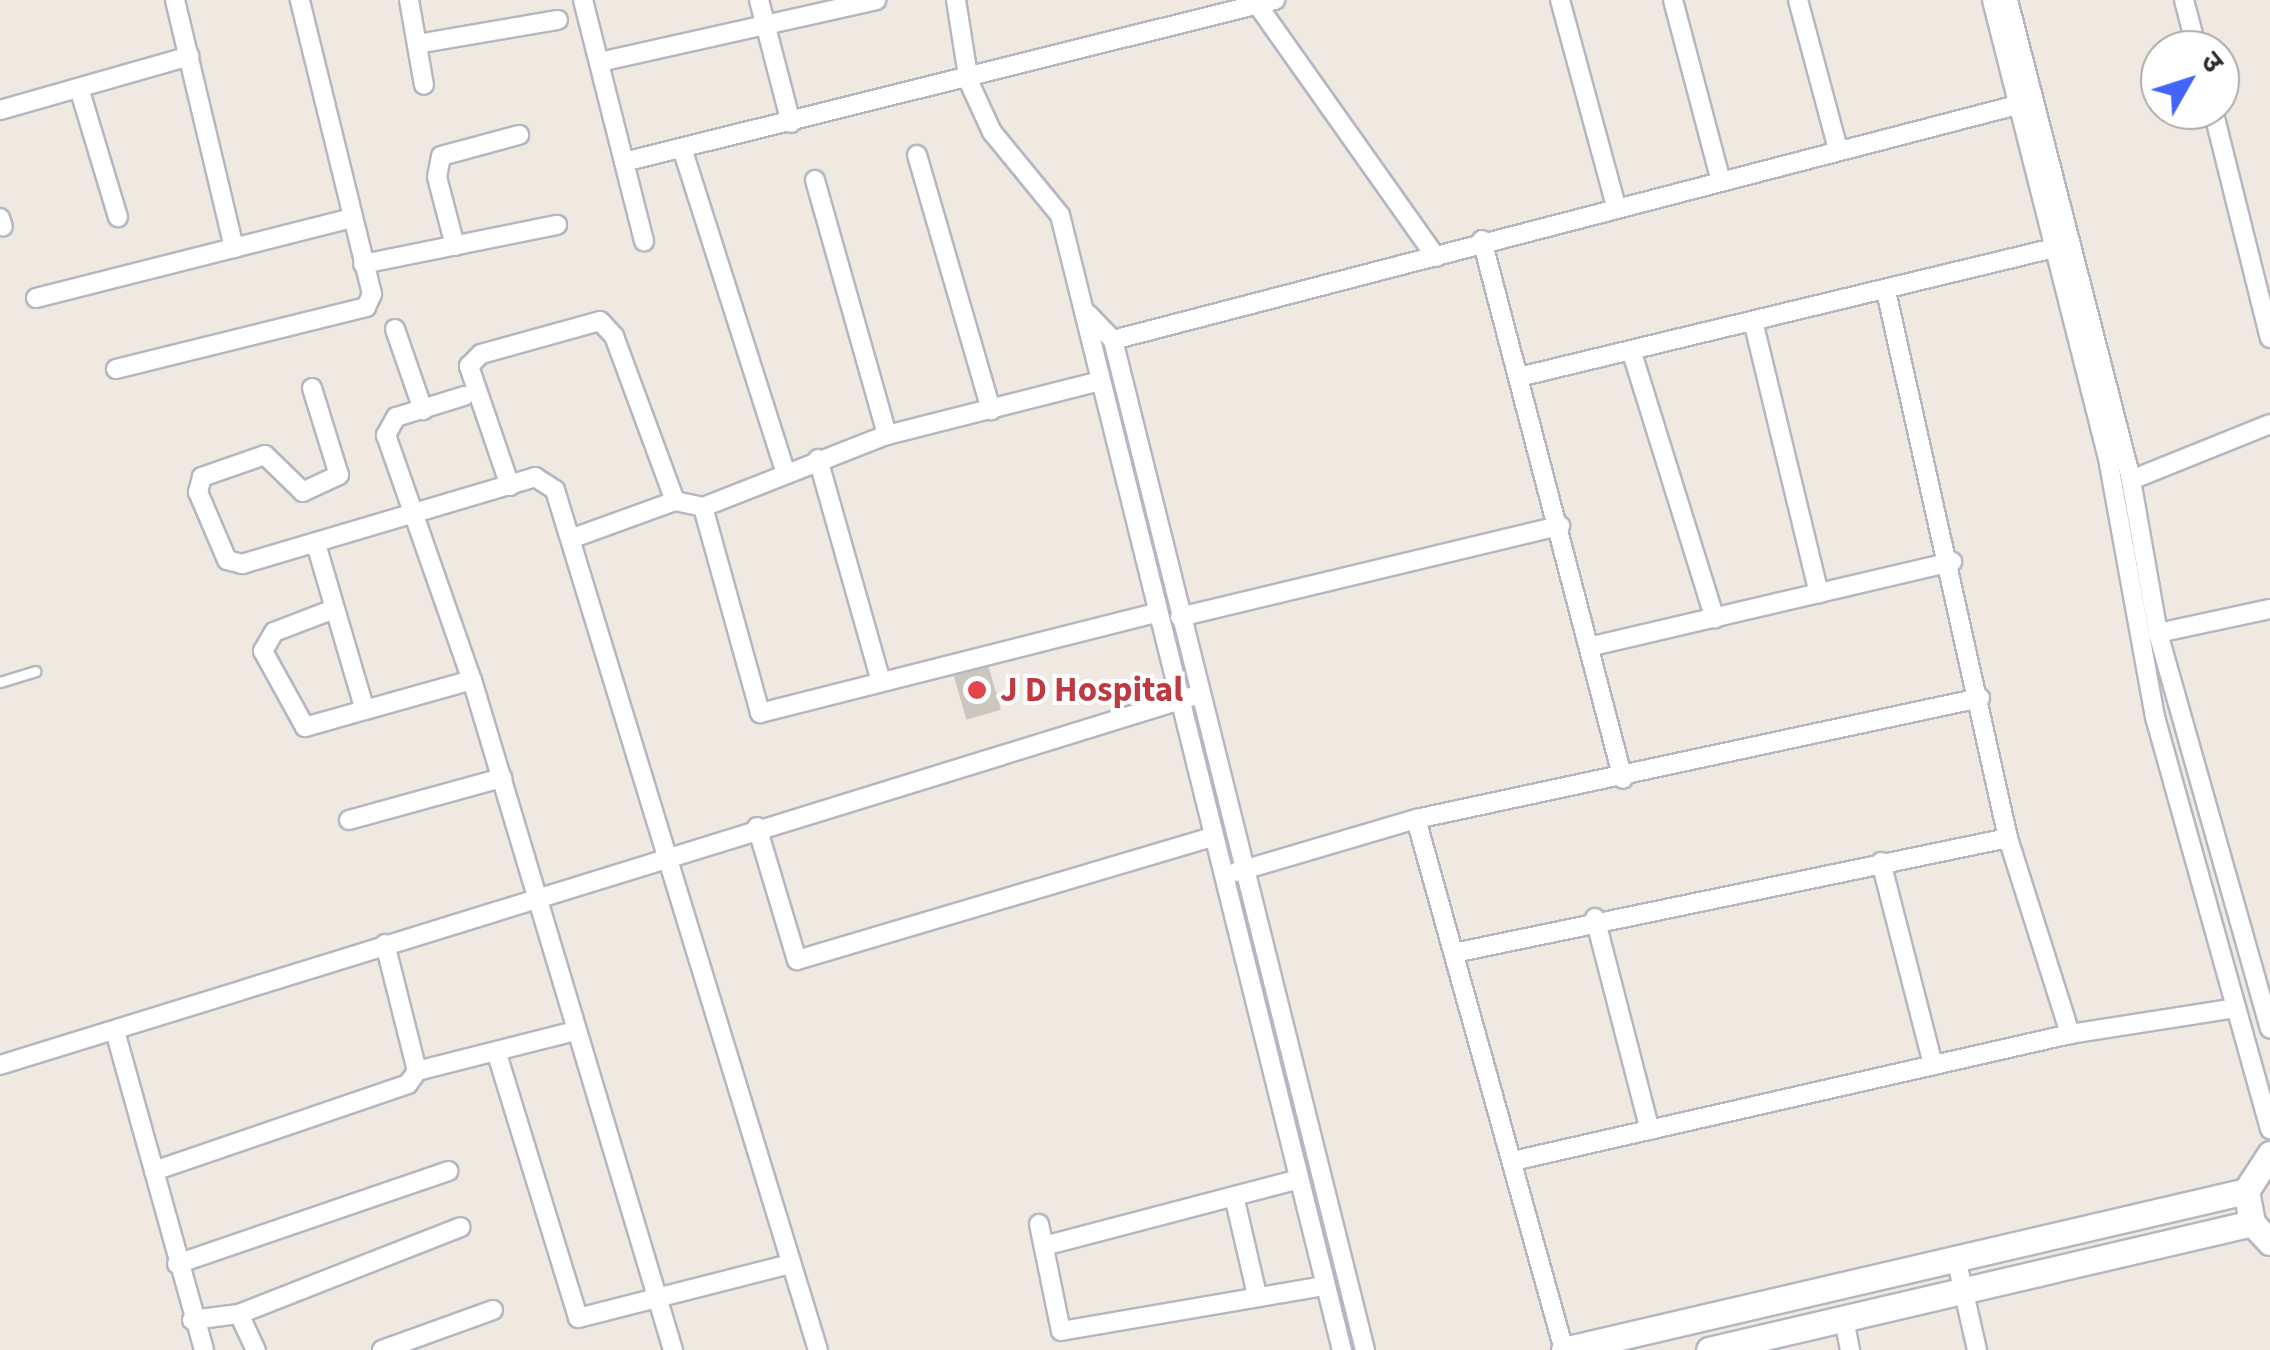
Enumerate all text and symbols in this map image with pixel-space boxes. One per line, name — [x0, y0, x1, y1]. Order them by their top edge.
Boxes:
north arrow — [2140, 30, 2240, 130]
text: उ — [2191, 43, 2232, 81]
place label: J D Hospital — [1000, 669, 1183, 711]
marker: J D Hospital — [964, 677, 990, 703]

